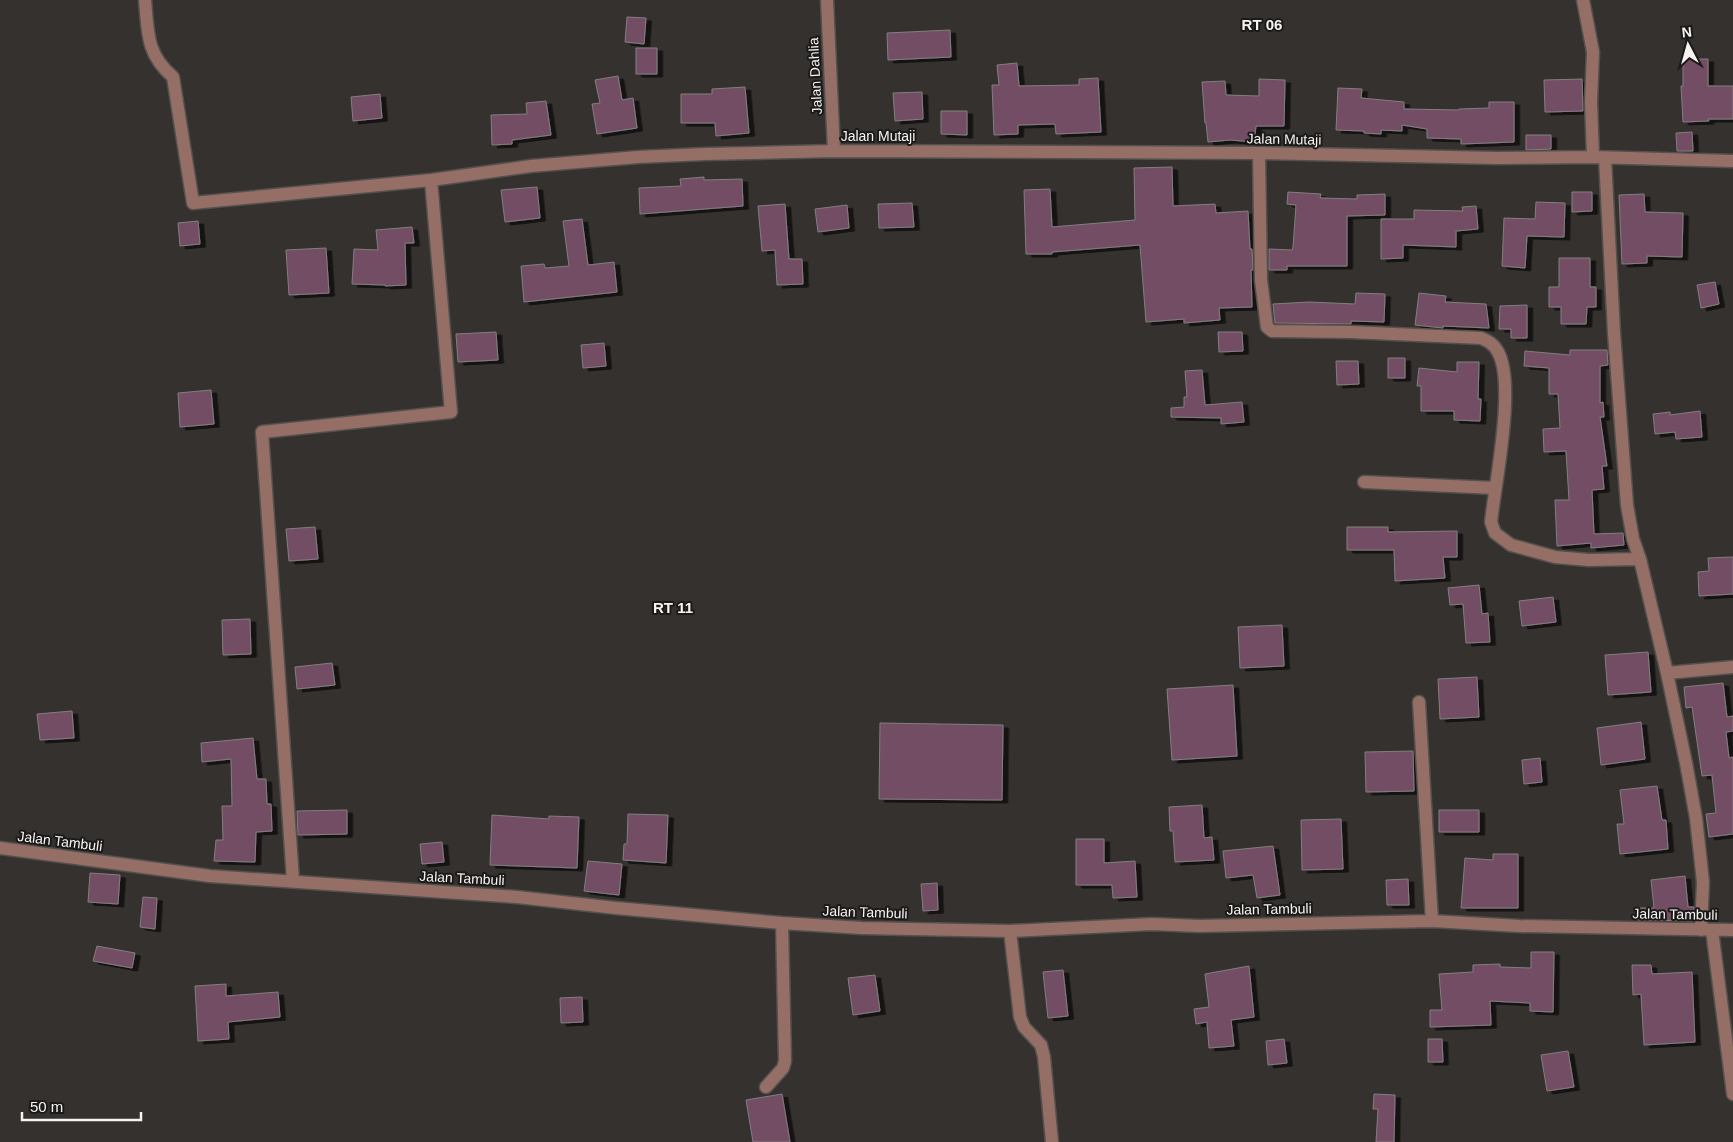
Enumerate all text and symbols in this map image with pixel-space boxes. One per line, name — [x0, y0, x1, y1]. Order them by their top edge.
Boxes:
district label: RT 06 — [1242, 16, 1282, 33]
north arrow — [1663, 20, 1713, 70]
text: N — [1681, 24, 1693, 41]
street label: Jalan Dahlia — [805, 37, 825, 115]
street label: Jalan Mutaji — [841, 128, 915, 144]
street label: Jalan Mutaji — [1247, 130, 1321, 148]
district label: RT 11 — [653, 599, 693, 616]
street label: Jalan Tambuli — [17, 828, 103, 854]
street label: Jalan Tambuli — [419, 868, 505, 888]
street label: Jalan Tambuli — [1226, 900, 1312, 918]
street label: Jalan Tambuli — [822, 903, 908, 921]
street label: Jalan Tambuli — [1632, 905, 1718, 923]
scale bar — [22, 1090, 141, 1122]
text: 50 m — [30, 1098, 63, 1115]

